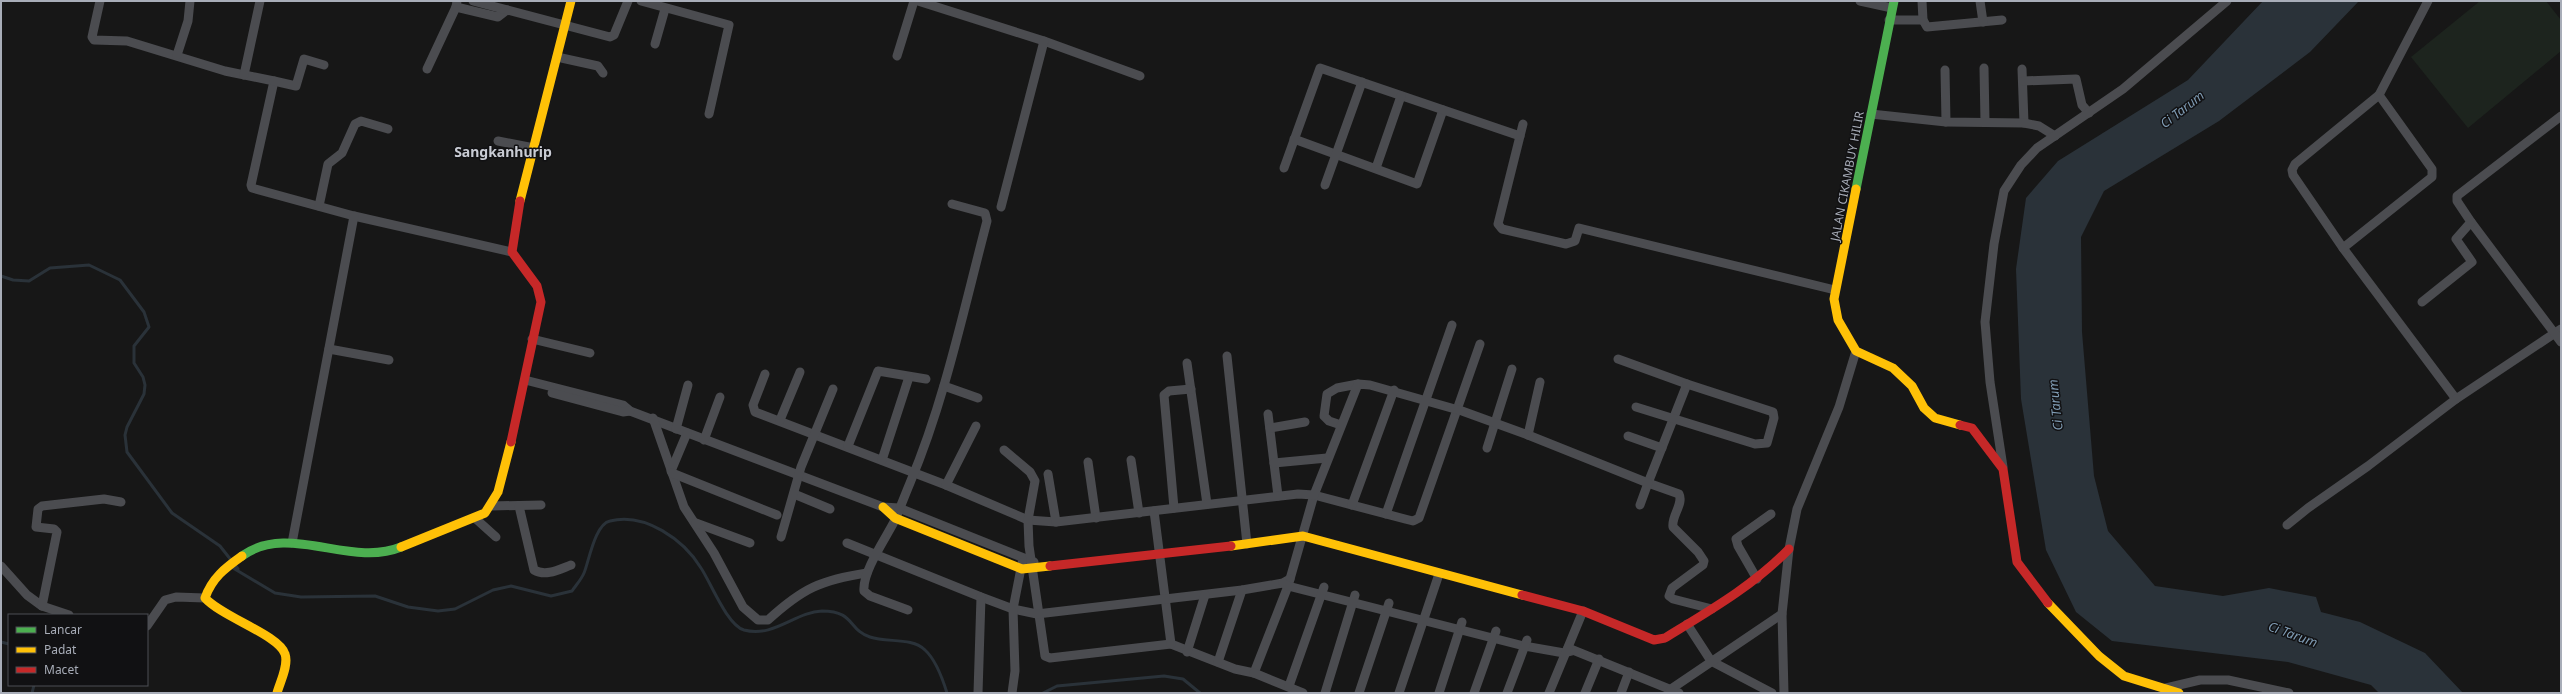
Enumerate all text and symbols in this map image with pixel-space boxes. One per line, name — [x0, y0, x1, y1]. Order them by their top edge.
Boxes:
water label: Ci Tarum — [2156, 86, 2208, 132]
street label: JALAN CIKAMBUY HILIR — [1826, 109, 1868, 243]
district label: Sangkanhurip — [454, 142, 552, 161]
water label: Ci Tarum — [2043, 379, 2067, 431]
legend — [8, 614, 148, 686]
water label: Ci Tarum — [2266, 617, 2320, 651]
text: Lancar — [44, 621, 82, 638]
text: Padat — [44, 641, 77, 658]
text: Macet — [44, 661, 79, 678]

